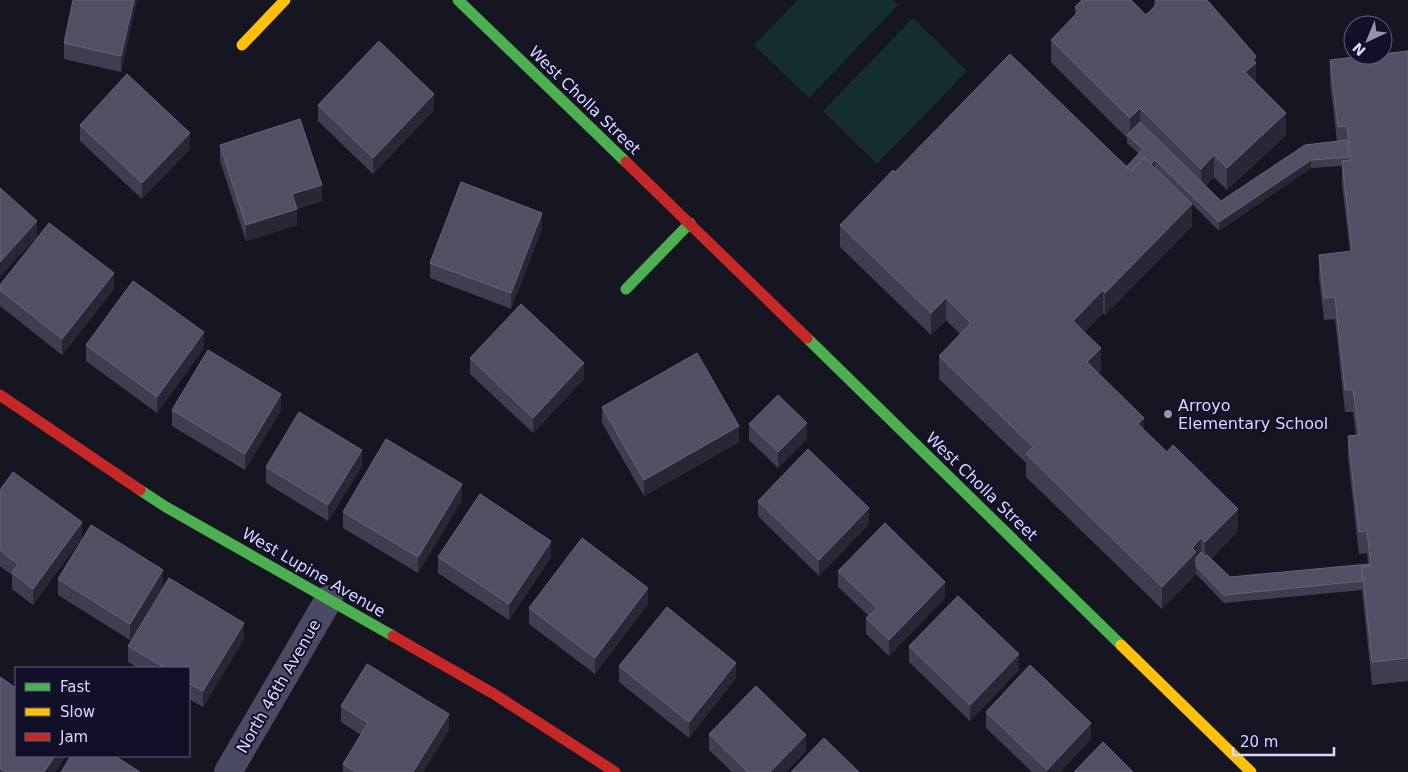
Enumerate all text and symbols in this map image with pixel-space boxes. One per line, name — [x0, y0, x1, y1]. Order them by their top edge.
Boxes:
north arrow — [1343, 15, 1393, 65]
text: N — [1349, 40, 1369, 59]
street label: West Cholla Street — [525, 42, 644, 159]
place label: Arroyo Elementary School — [1178, 396, 1328, 433]
marker: Arroyo Elementary School — [1162, 408, 1174, 420]
street label: West Cholla Street — [922, 428, 1041, 545]
street label: West Lupine Avenue — [239, 524, 389, 621]
street label: North 46th Avenue — [232, 616, 324, 756]
legend — [15, 667, 190, 757]
text: Fast — [60, 678, 90, 696]
text: Slow — [60, 703, 95, 721]
scale bar — [1233, 724, 1334, 756]
text: Jam — [59, 728, 88, 746]
text: 20 m — [1240, 733, 1278, 751]

